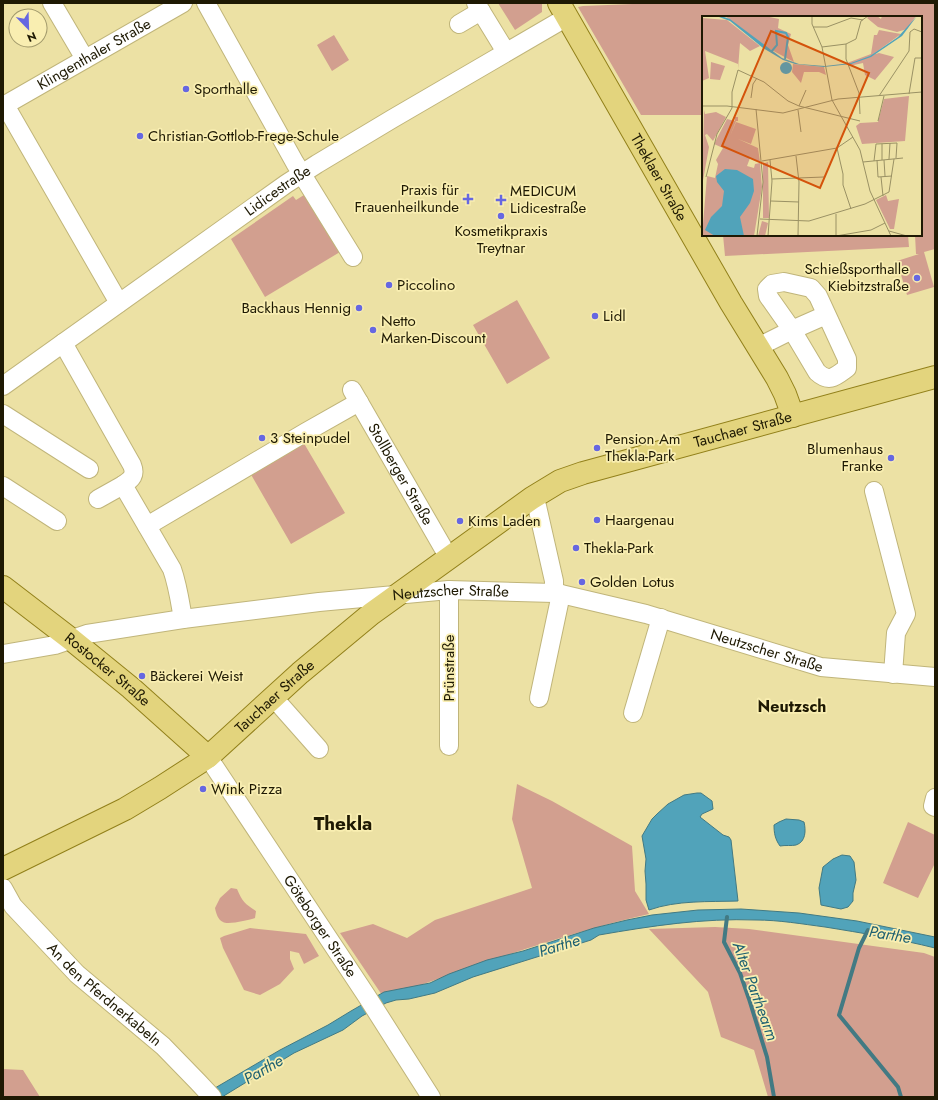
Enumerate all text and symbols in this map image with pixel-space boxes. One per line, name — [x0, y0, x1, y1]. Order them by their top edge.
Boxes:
north arrow — [8, 8, 48, 48]
street label: Klingenthaler Straße — [33, 13, 155, 95]
inset map — [702, 16, 922, 236]
text: N — [25, 28, 39, 46]
place label: Sporthalle — [194, 78, 258, 100]
marker: Sporthalle — [181, 84, 191, 94]
place label: Christian-Gottlob-Frege-Schule — [148, 125, 339, 147]
street label: Theklaer Straße — [625, 130, 693, 225]
marker: Christian-Gottlob-Frege-Schule — [135, 131, 145, 141]
street label: Lidicestraße — [240, 160, 315, 221]
place label: Praxis für Frauenheilkunde — [355, 179, 460, 218]
place label: MEDICUM Lidicestraße — [510, 180, 586, 219]
marker: Praxis für Frauenheilkunde — [462, 193, 474, 205]
marker: MEDICUM Lidicestraße — [495, 194, 507, 206]
marker: Kosmetikpraxis Treytnar — [496, 211, 506, 221]
place label: Kosmetikpraxis Treytnar — [455, 220, 547, 259]
place label: Schießsporthalle Kiebitzstraße — [804, 258, 909, 297]
marker: Schießsporthalle Kiebitzstraße — [912, 273, 922, 283]
place label: Piccolino — [397, 274, 455, 296]
marker: Piccolino — [384, 280, 394, 290]
place label: Backhaus Hennig — [241, 297, 351, 319]
marker: Backhaus Hennig — [354, 303, 364, 313]
place label: Lidl — [603, 305, 626, 327]
place label: Netto Marken-Discount — [381, 310, 486, 349]
marker: Lidl — [590, 311, 600, 321]
marker: Netto Marken-Discount — [368, 325, 378, 335]
street label: Tauchaer Straße — [691, 405, 795, 453]
street label: Stollberger Straße — [362, 419, 439, 529]
place label: 3 Steinpudel — [270, 427, 350, 449]
place label: Pension Am Thekla-Park — [605, 428, 680, 467]
marker: 3 Steinpudel — [257, 433, 267, 443]
place label: Blumenhaus Franke — [807, 438, 883, 477]
marker: Pension Am Thekla-Park — [592, 443, 602, 453]
marker: Blumenhaus Franke — [886, 453, 896, 463]
place label: Haargenau — [605, 509, 674, 531]
place label: Kims Laden — [468, 510, 541, 532]
marker: Haargenau — [592, 515, 602, 525]
marker: Kims Laden — [455, 516, 465, 526]
place label: Thekla-Park — [584, 537, 654, 559]
marker: Thekla-Park — [571, 543, 581, 553]
place label: Golden Lotus — [590, 571, 674, 593]
marker: Golden Lotus — [577, 577, 587, 587]
street label: Neutzscher Straße — [391, 579, 510, 606]
street label: Neutzscher Straße — [708, 623, 826, 678]
street label: Rostocker Straße — [60, 627, 156, 712]
street label: Prünstraße — [438, 634, 460, 702]
street label: Tauchaer Straße — [230, 654, 319, 738]
place label: Bäckerei Weist — [150, 665, 243, 687]
marker: Bäckerei Weist — [137, 671, 147, 681]
district label: Neutzsch — [758, 695, 826, 718]
place label: Wink Pizza — [211, 778, 282, 800]
marker: Wink Pizza — [198, 784, 208, 794]
district label: Thekla — [314, 810, 372, 837]
street label: Göteborger Straße — [278, 870, 363, 982]
water label: Parthe — [867, 920, 913, 949]
water label: Parthe — [536, 928, 583, 963]
water label: Alter Parthearm — [727, 937, 784, 1044]
street label: An den Pferdnerkabeln — [42, 938, 167, 1052]
water label: Parthe — [239, 1049, 287, 1090]

